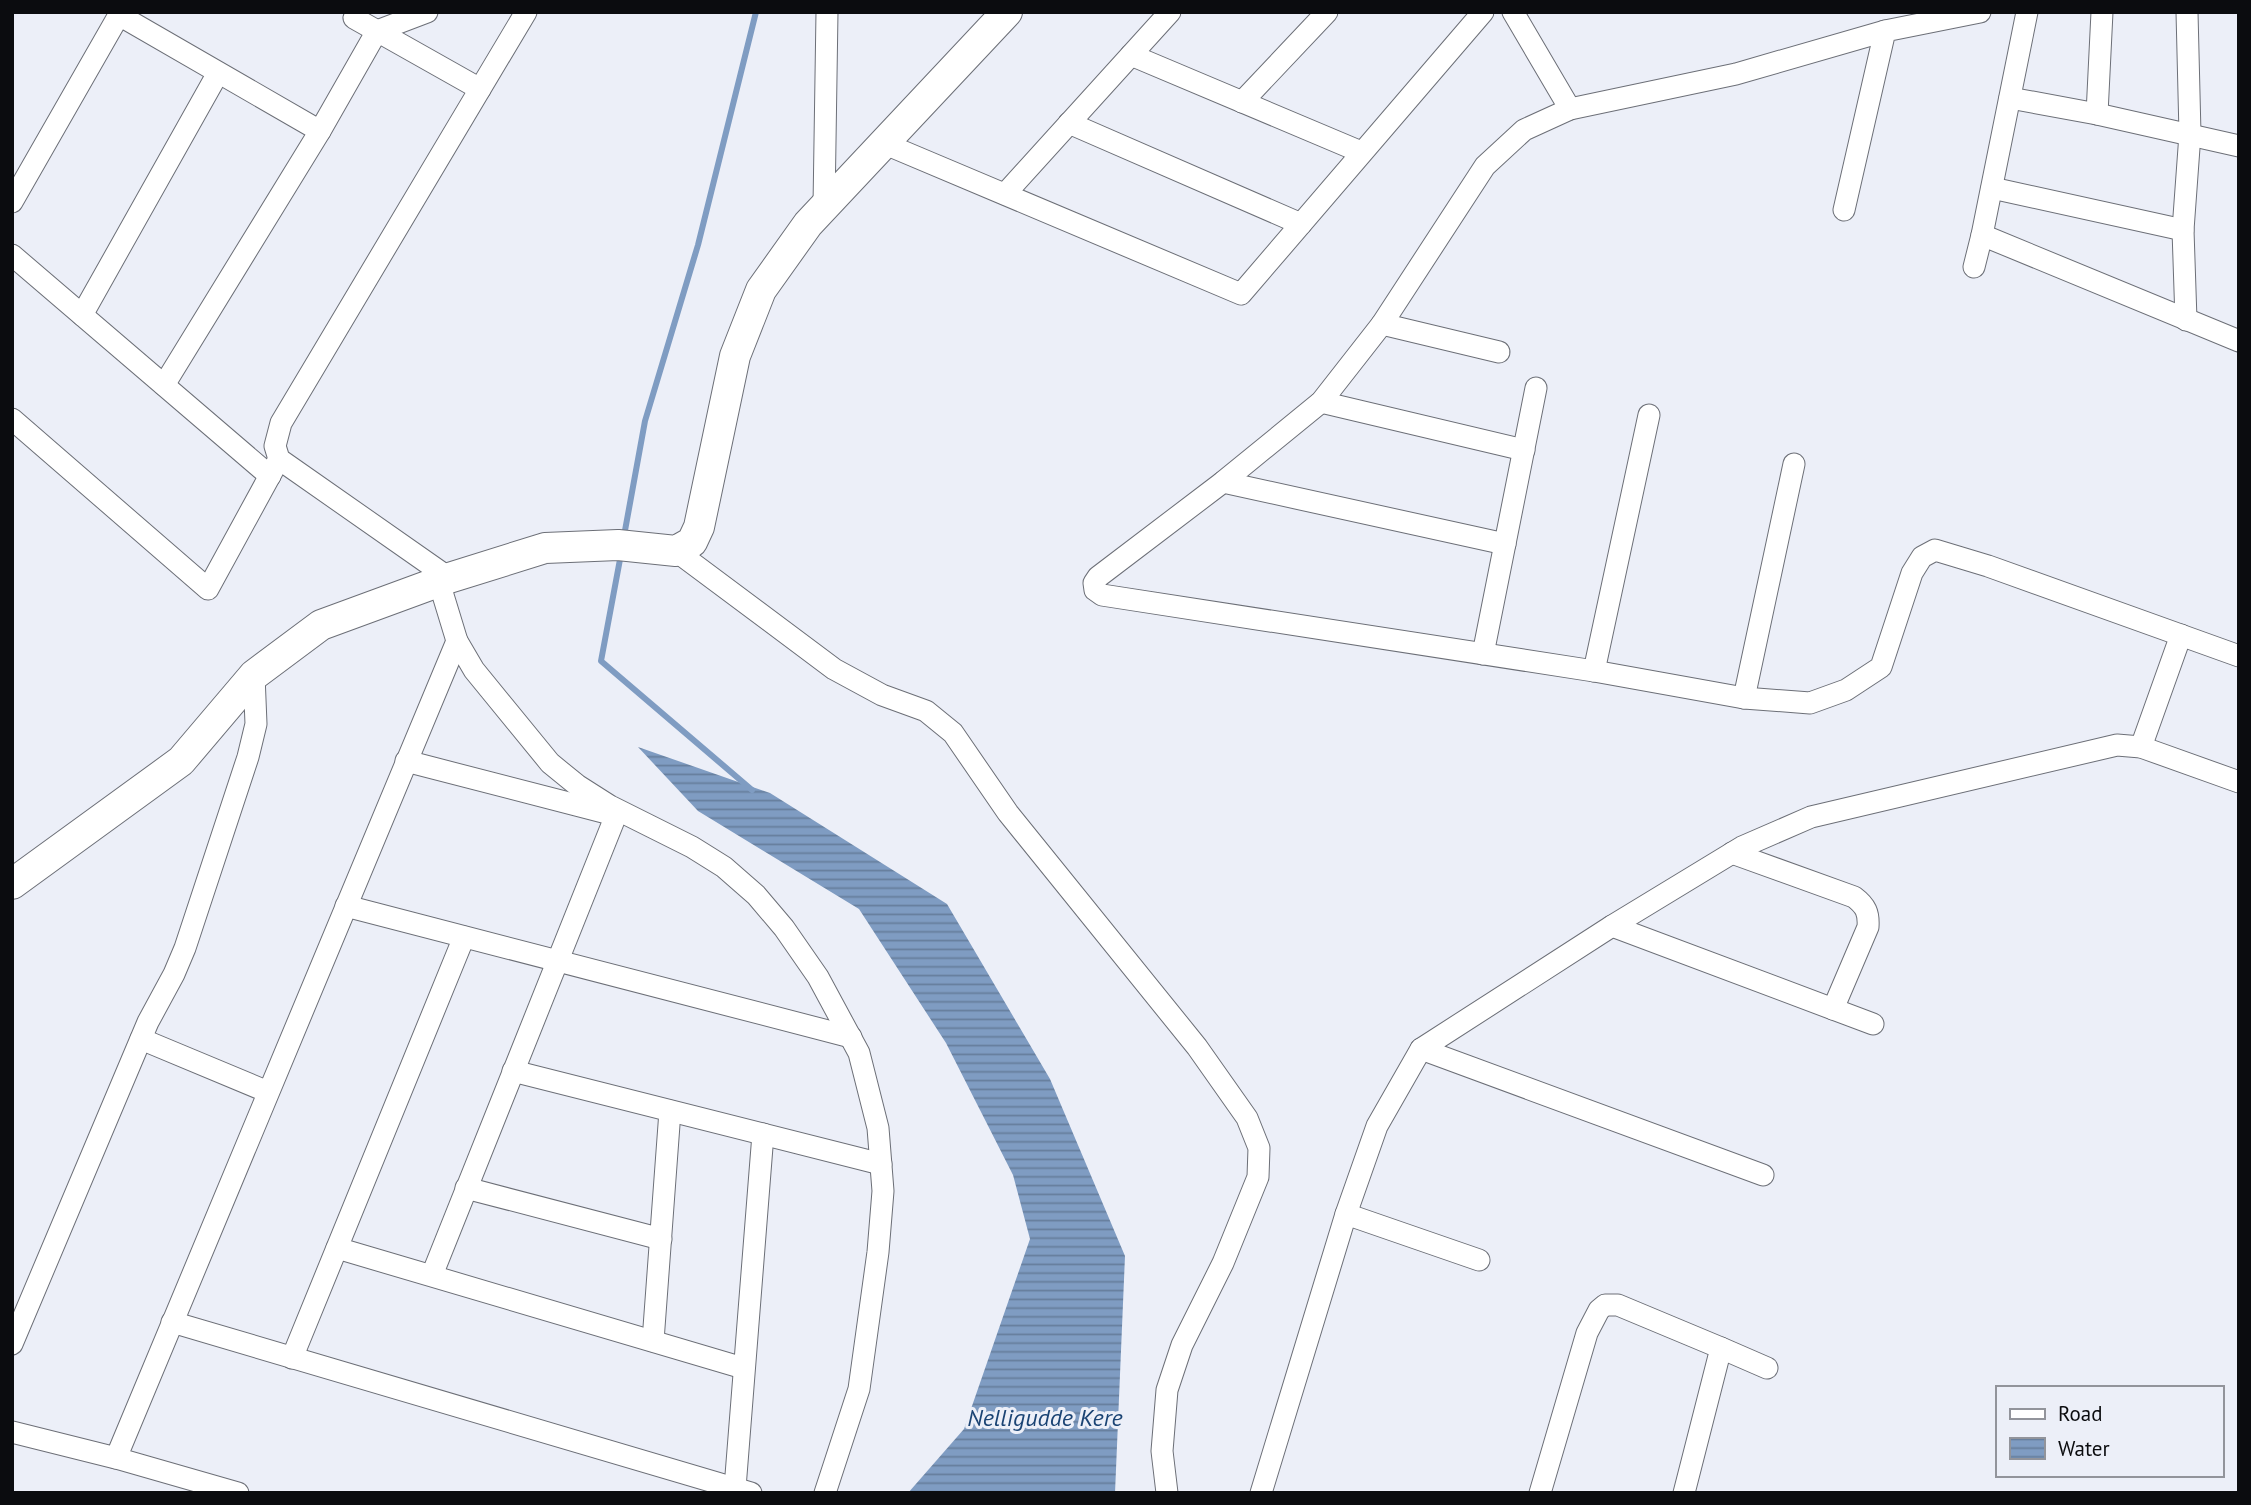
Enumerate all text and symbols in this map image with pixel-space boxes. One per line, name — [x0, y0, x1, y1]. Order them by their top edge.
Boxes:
legend — [1996, 1386, 2223, 1477]
text: Road — [2058, 1400, 2102, 1427]
water label: Nelligudde Kere — [967, 1402, 1123, 1433]
text: Water — [2058, 1435, 2110, 1462]

